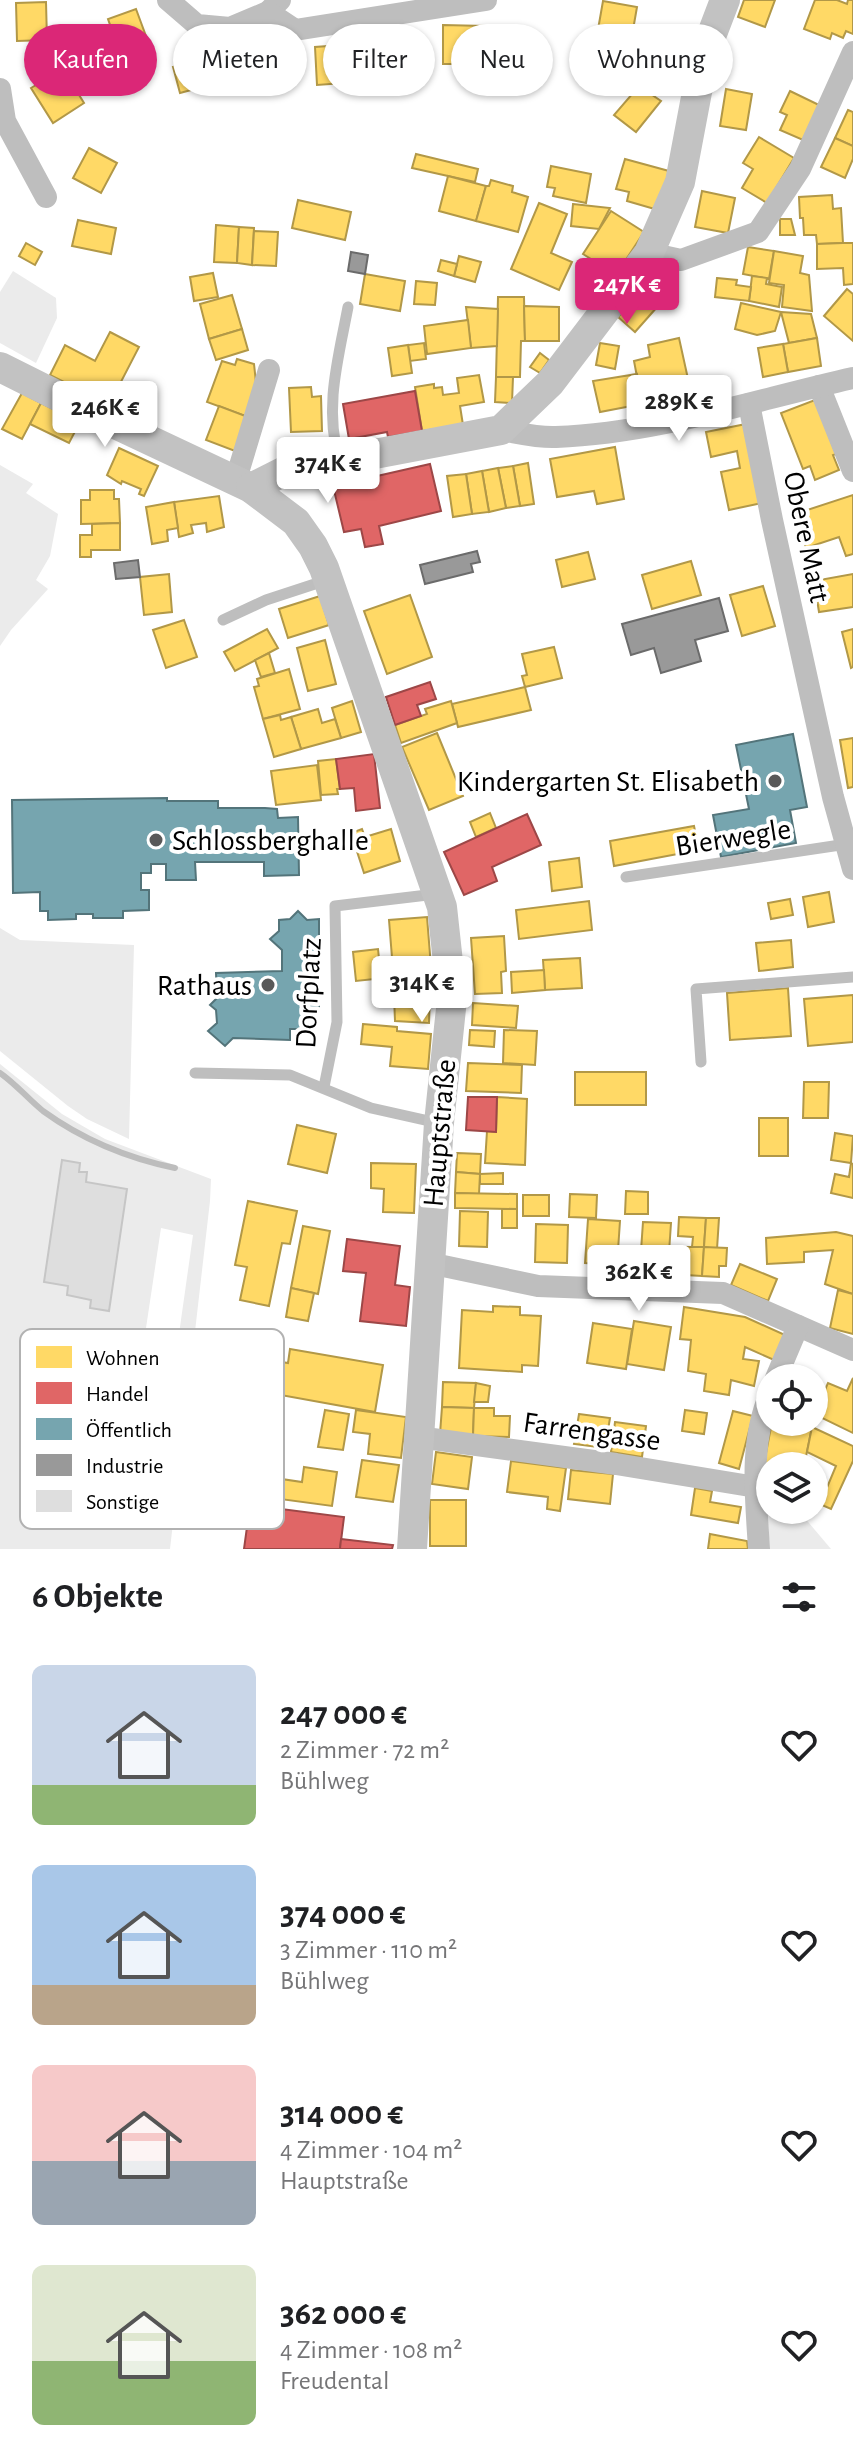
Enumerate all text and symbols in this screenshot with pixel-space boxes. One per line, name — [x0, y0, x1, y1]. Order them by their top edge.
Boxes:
chip: Kaufen — [24, 24, 157, 96]
chip: Mieten — [173, 24, 307, 96]
chip: Filter — [323, 24, 435, 96]
chip: Neu — [451, 24, 553, 96]
chip: Wohnung — [569, 24, 733, 96]
pin: 247K € — [562, 258, 692, 326]
text: 247K € — [593, 271, 661, 297]
pin: 289K € — [614, 375, 744, 443]
pin: 246K € — [40, 381, 170, 449]
text: 289K € — [645, 388, 713, 414]
text: 246K € — [70, 394, 140, 420]
pin: 374K € — [263, 437, 393, 505]
text: 374K € — [295, 450, 361, 476]
street label: Obere Matt — [778, 469, 835, 606]
place label: Kindergarten St. Elisabeth — [457, 767, 759, 797]
marker: Kindergarten St. Elisabeth — [766, 772, 784, 790]
street label: Bierwegle — [673, 814, 793, 862]
place label: Schlossberghalle — [172, 826, 369, 856]
marker: Schlossberghalle — [147, 831, 165, 849]
street label: Dorfplatz — [291, 937, 327, 1049]
pin: 314K € — [357, 956, 487, 1024]
text: 314K € — [390, 969, 454, 995]
place label: Rathaus — [157, 971, 252, 1001]
marker: Rathaus — [259, 976, 277, 994]
street label: Hauptstraße — [419, 1058, 461, 1208]
pin: 362K € — [574, 1245, 704, 1313]
text: 362K € — [605, 1258, 673, 1284]
legend — [20, 1329, 284, 1529]
text: Wohnen — [86, 1347, 160, 1369]
map controls — [756, 1364, 828, 1524]
button: locate — [756, 1364, 828, 1436]
text: Handel — [86, 1383, 149, 1405]
street label: Farrengasse — [521, 1407, 663, 1456]
text: Öffentlich — [86, 1419, 172, 1441]
button: layers — [756, 1452, 828, 1524]
text: Industrie — [86, 1455, 163, 1477]
text: Sonstige — [86, 1491, 159, 1513]
icon: filters — [777, 1575, 821, 1619]
text: 6 Objekte — [32, 1580, 163, 1614]
icon: home — [96, 1697, 192, 1793]
text: 247 000 € — [280, 1697, 407, 1731]
icon: heart — [777, 1723, 821, 1767]
text: 2 Zimmer · 72 m² — [280, 1737, 449, 1763]
text: Bühlweg — [280, 1768, 369, 1794]
icon: home — [96, 1897, 192, 1993]
text: 374 000 € — [280, 1897, 406, 1931]
icon: heart — [777, 1923, 821, 1967]
text: 3 Zimmer · 110 m² — [280, 1937, 457, 1963]
text: Bühlweg — [280, 1968, 369, 1994]
icon: home — [96, 2097, 192, 2193]
text: 314 000 € — [280, 2097, 403, 2131]
icon: heart — [777, 2123, 821, 2167]
text: 4 Zimmer · 104 m² — [280, 2137, 462, 2163]
text: Hauptstraße — [280, 2168, 409, 2194]
icon: home — [96, 2297, 192, 2393]
text: 362 000 € — [280, 2297, 406, 2331]
icon: heart — [777, 2323, 821, 2367]
text: 4 Zimmer · 108 m² — [280, 2337, 462, 2363]
text: Freudental — [280, 2368, 390, 2394]

